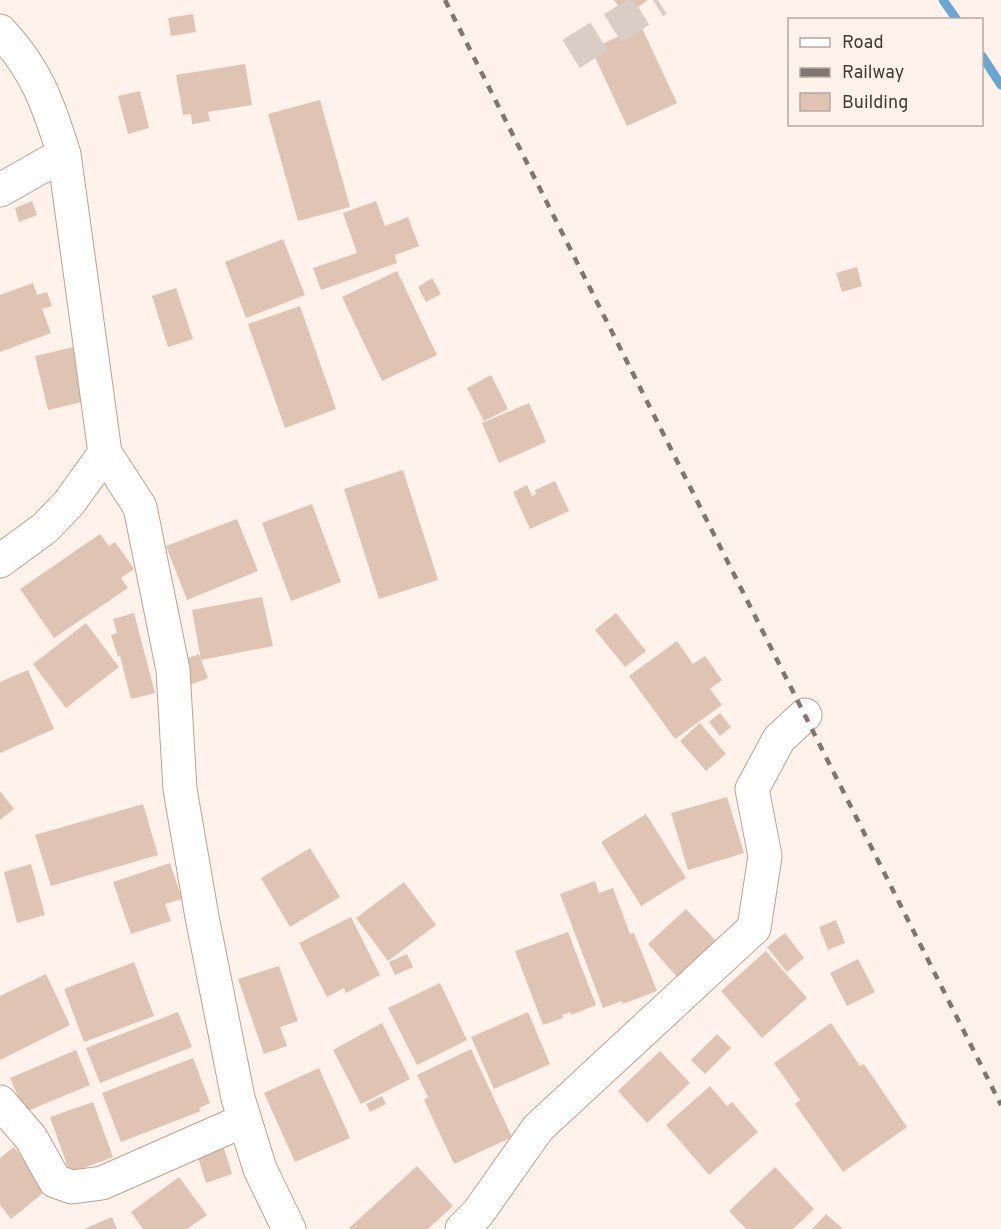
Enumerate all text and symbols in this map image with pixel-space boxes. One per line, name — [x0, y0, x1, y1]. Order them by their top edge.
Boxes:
legend — [788, 18, 983, 126]
text: Road — [842, 32, 884, 55]
text: Railway — [842, 62, 904, 85]
text: Building — [842, 92, 908, 115]

